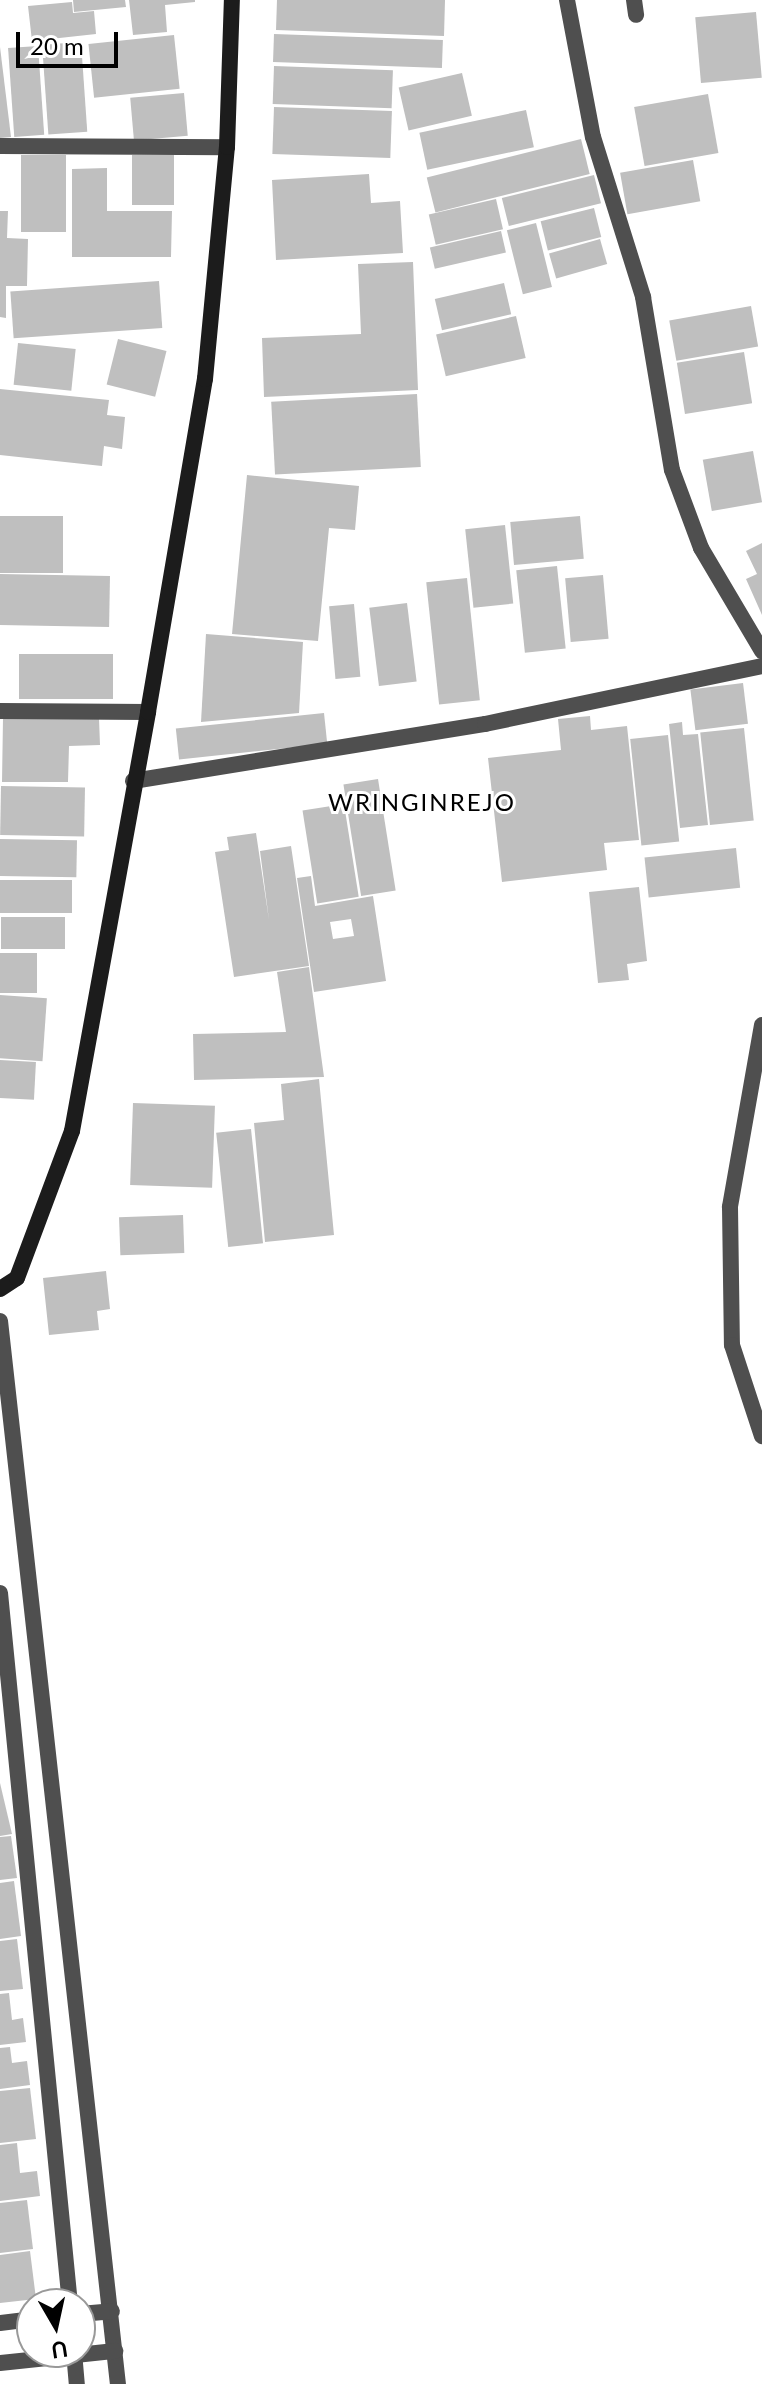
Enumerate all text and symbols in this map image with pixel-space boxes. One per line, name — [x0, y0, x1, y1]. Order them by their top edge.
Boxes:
scale bar — [20, 16, 122, 66]
text: 20 m — [30, 31, 84, 60]
district label: WRINGINREJO — [328, 788, 516, 816]
north arrow — [16, 2288, 96, 2368]
text: U — [49, 2336, 70, 2365]

